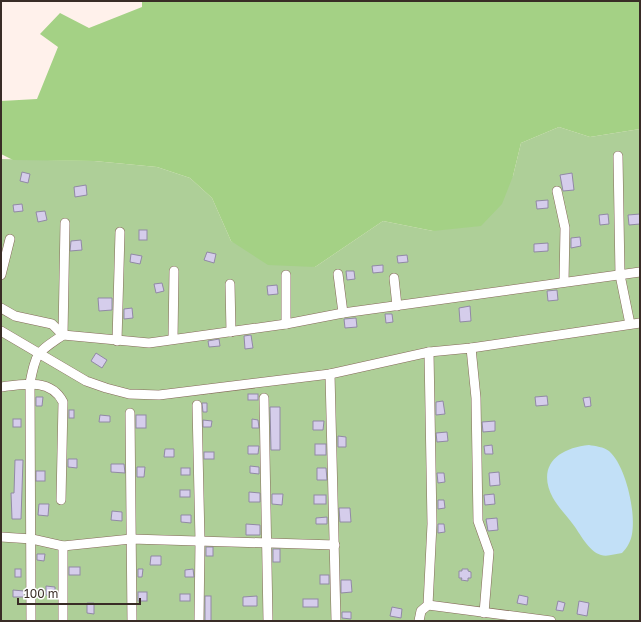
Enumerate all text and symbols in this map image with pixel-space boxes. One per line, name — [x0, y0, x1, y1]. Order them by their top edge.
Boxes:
scale bar — [18, 580, 140, 606]
text: 100 m — [24, 586, 58, 601]

